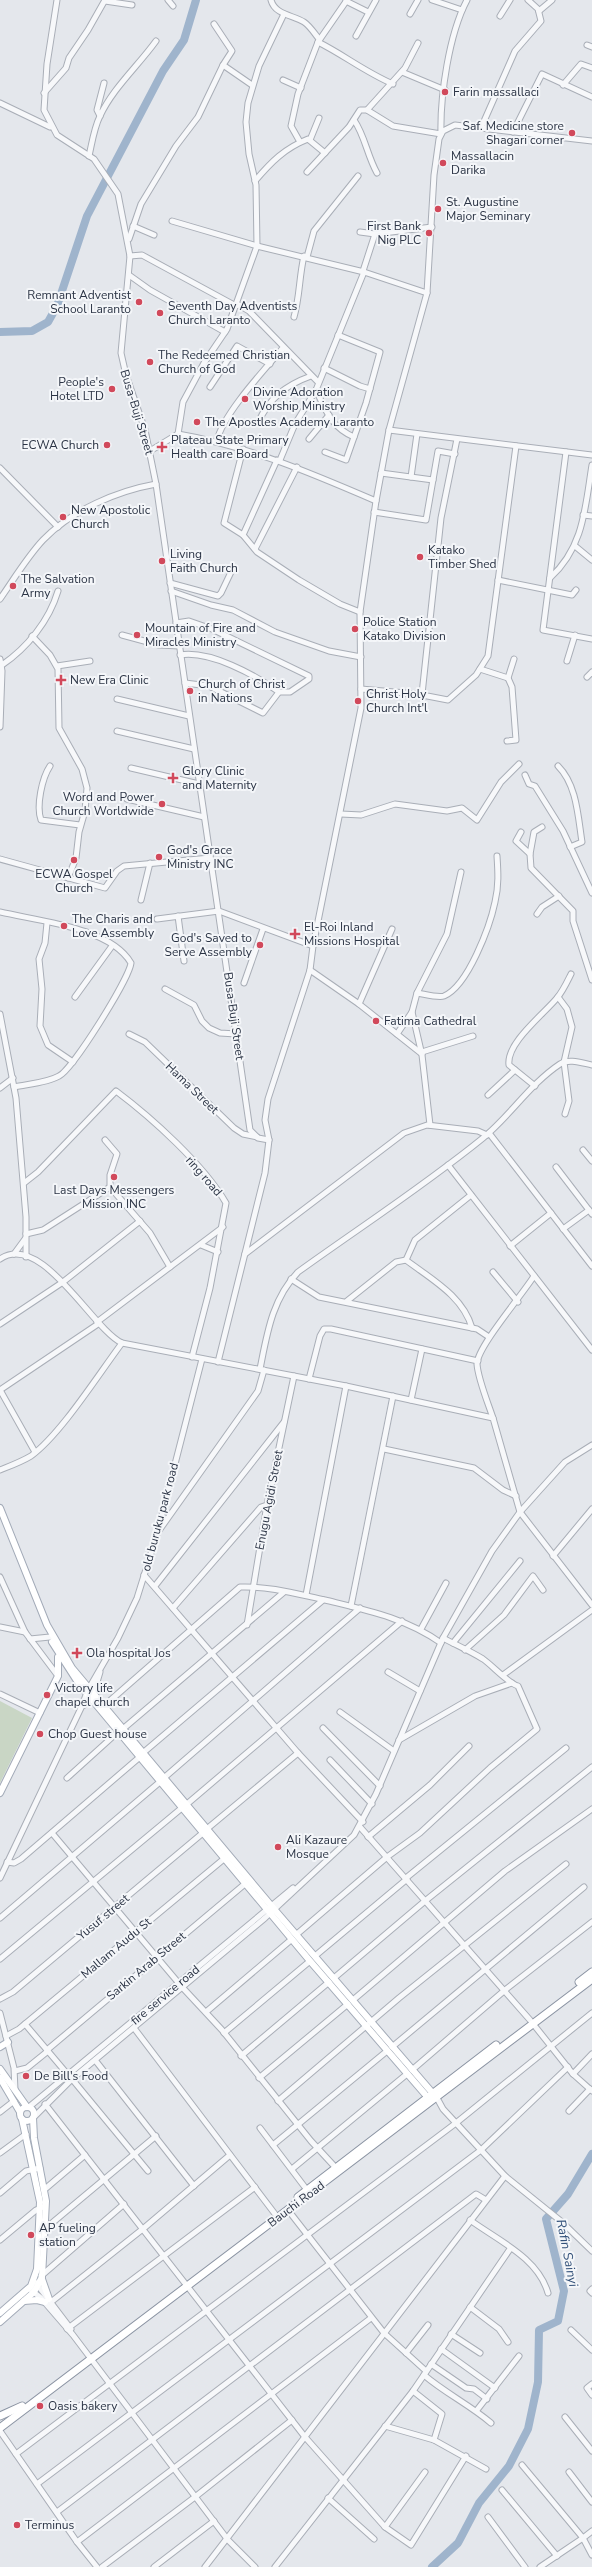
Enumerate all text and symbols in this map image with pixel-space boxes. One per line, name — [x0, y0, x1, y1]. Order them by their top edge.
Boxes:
place label: Farin massallaci — [453, 84, 539, 100]
marker: Farin massallaci — [440, 87, 450, 97]
place label: Saf. Medicine store Shagari corner — [463, 118, 565, 148]
marker: Saf. Medicine store Shagari corner — [567, 128, 577, 138]
place label: Massallacin Darika — [451, 148, 514, 178]
marker: Massallacin Darika — [438, 158, 448, 168]
place label: St. Augustine Major Seminary — [446, 194, 531, 224]
marker: St. Augustine Major Seminary — [433, 204, 443, 214]
place label: First Bank Nig PLC — [367, 218, 422, 248]
marker: First Bank Nig PLC — [424, 228, 434, 238]
place label: Remnant Adventist School Laranto — [27, 287, 132, 317]
marker: Remnant Adventist School Laranto — [134, 297, 144, 307]
place label: Seventh Day Adventists Church Laranto — [168, 298, 297, 328]
marker: Seventh Day Adventists Church Laranto — [155, 308, 165, 318]
place label: The Redeemed Christian Church of God — [158, 347, 290, 377]
marker: The Redeemed Christian Church of God — [145, 357, 155, 367]
street label: Busa-Buji Street — [116, 367, 158, 457]
place label: People's Hotel LTD — [50, 374, 104, 404]
marker: People's Hotel LTD — [107, 384, 117, 394]
place label: Divine Adoration Worship Ministry — [253, 384, 346, 414]
marker: Divine Adoration Worship Ministry — [240, 394, 250, 404]
place label: The Apostles Academy Laranto — [205, 414, 374, 430]
marker: The Apostles Academy Laranto — [192, 417, 202, 427]
place label: Plateau State Primary Health care Board — [171, 432, 290, 462]
place label: ECWA Church — [22, 437, 99, 453]
marker: ECWA Church — [102, 440, 112, 450]
marker: Plateau State Primary Health care Board — [156, 441, 168, 453]
place label: New Apostolic Church — [71, 502, 151, 532]
marker: New Apostolic Church — [58, 512, 68, 522]
place label: Katako Timber Shed — [428, 542, 497, 572]
place label: Living Faith Church — [170, 546, 238, 576]
marker: Katako Timber Shed — [415, 552, 425, 562]
marker: Living Faith Church — [157, 556, 167, 566]
place label: The Salvation Army — [21, 571, 95, 601]
marker: The Salvation Army — [8, 581, 18, 591]
place label: Police Station Katako Division — [363, 614, 446, 644]
place label: Mountain of Fire and Miracles Ministry — [145, 620, 256, 650]
marker: Police Station Katako Division — [350, 624, 360, 634]
marker: Mountain of Fire and Miracles Ministry — [132, 630, 142, 640]
place label: New Era Clinic — [70, 672, 149, 688]
marker: New Era Clinic — [55, 674, 67, 686]
place label: Church of Christ in Nations — [198, 676, 286, 706]
marker: Church of Christ in Nations — [185, 686, 195, 696]
place label: Christ Holy Church Int'l — [366, 686, 428, 716]
marker: Christ Holy Church Int'l — [353, 696, 363, 706]
place label: Glory Clinic and Maternity — [182, 763, 258, 793]
marker: Glory Clinic and Maternity — [167, 772, 179, 784]
place label: Word and Power Church Worldwide — [52, 789, 155, 819]
marker: Word and Power Church Worldwide — [157, 799, 167, 809]
place label: God's Grace Ministry INC — [167, 842, 234, 872]
marker: God's Grace Ministry INC — [154, 852, 164, 862]
marker: ECWA Gospel Church — [69, 855, 79, 865]
place label: ECWA Gospel Church — [35, 866, 113, 896]
place label: The Charis and Love Assembly — [72, 911, 155, 941]
place label: El-Roi Inland Missions Hospital — [304, 919, 400, 949]
marker: The Charis and Love Assembly — [59, 921, 69, 931]
marker: El-Roi Inland Missions Hospital — [289, 928, 301, 940]
place label: God's Saved to Serve Assembly — [165, 930, 253, 960]
marker: God's Saved to Serve Assembly — [255, 940, 265, 950]
street label: Busa-Buji Street — [220, 971, 248, 1062]
place label: Fatima Cathedral — [384, 1013, 477, 1029]
marker: Fatima Cathedral — [371, 1016, 381, 1026]
street label: Hama Street — [162, 1059, 223, 1118]
street label: ring road — [182, 1153, 226, 1199]
marker: Last Days Messengers Mission INC — [109, 1172, 119, 1182]
place label: Last Days Messengers Mission INC — [54, 1182, 175, 1212]
street label: Enugu Agidi Street — [251, 1448, 287, 1551]
street label: old buruku park road — [138, 1461, 182, 1573]
place label: Ola hospital Jos — [86, 1645, 171, 1661]
marker: Ola hospital Jos — [71, 1647, 83, 1659]
place label: Victory life chapel church — [54, 1680, 129, 1710]
marker: Victory life chapel church — [42, 1690, 52, 1700]
place label: Chop Guest house — [48, 1726, 147, 1742]
marker: Chop Guest house — [35, 1729, 45, 1739]
place label: Ali Kazaure Mosque — [286, 1832, 347, 1862]
marker: Ali Kazaure Mosque — [273, 1842, 283, 1852]
street label: Yusuf street — [73, 1890, 133, 1944]
street label: Mallam Audu St — [77, 1913, 155, 1982]
street label: Sarkin Arab Street — [103, 1928, 190, 2004]
street label: fire service road — [127, 1961, 203, 2029]
place label: De Bill's Food — [34, 2068, 108, 2084]
marker: De Bill's Food — [21, 2071, 31, 2081]
street label: Bauchi Road — [264, 2177, 328, 2231]
water label: Rafin Sainyi — [552, 2218, 583, 2289]
place label: AP fueling station — [39, 2220, 96, 2250]
marker: AP fueling station — [26, 2230, 36, 2240]
place label: Oasis bakery — [48, 2398, 118, 2414]
marker: Oasis bakery — [35, 2401, 45, 2411]
place label: Terminus — [25, 2517, 75, 2533]
marker: Terminus — [12, 2520, 22, 2530]

